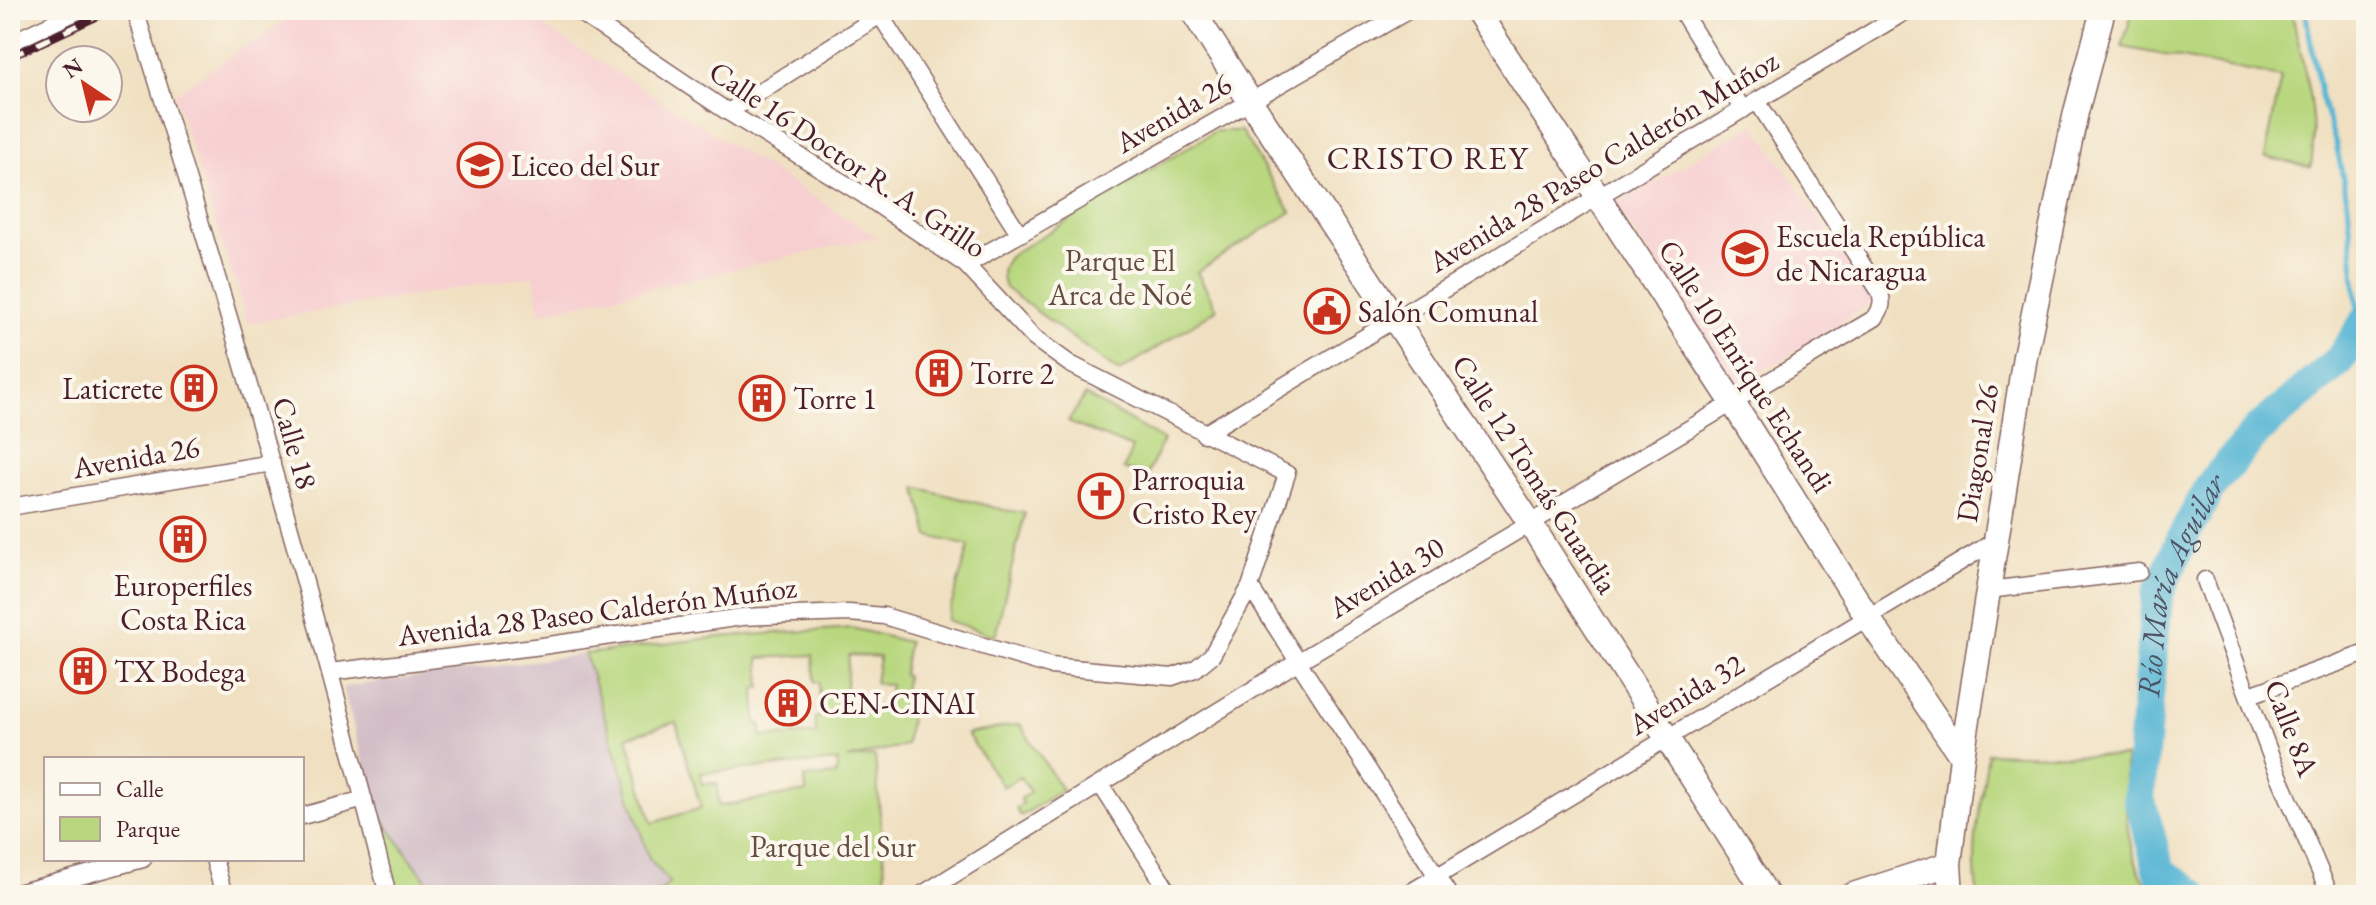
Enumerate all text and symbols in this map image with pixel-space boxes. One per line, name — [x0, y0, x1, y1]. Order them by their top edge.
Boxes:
street label: Avenida 28 Paseo Calderón Muñoz — [1420, 41, 1786, 282]
north arrow — [44, 44, 124, 124]
text: N — [57, 51, 89, 85]
street label: Calle 16 Doctor R. A. Grillo — [702, 52, 994, 266]
street label: Avenida 26 — [1107, 64, 1238, 162]
district label: CRISTO REY — [1327, 137, 1529, 179]
school or university icon: Liceo del Sur — [456, 141, 504, 189]
place label: Liceo del Sur — [511, 146, 660, 185]
place label: Escuela República de Nicaragua — [1776, 217, 1985, 290]
school or university icon: Escuela República de Nicaragua — [1721, 229, 1769, 277]
street label: Calle 10 Enrique Echandi — [1650, 232, 1842, 500]
park label: Parque El Arca de Noé — [1047, 241, 1192, 314]
public building icon: Salón Comunal — [1303, 287, 1351, 335]
place label: Salón Comunal — [1358, 292, 1538, 331]
street label: Calle 12 Tomás Guardia — [1443, 347, 1627, 601]
building icon: Torre 2 — [915, 349, 963, 397]
place label: Torre 2 — [970, 354, 1055, 393]
building icon: Laticrete — [170, 364, 218, 412]
place label: Laticrete — [62, 369, 163, 408]
building icon: Torre 1 — [738, 374, 786, 422]
place label: Torre 1 — [793, 379, 877, 418]
street label: Diagonal 26 — [1947, 381, 2007, 525]
street label: Calle 18 — [263, 392, 327, 494]
street label: Avenida 26 — [69, 427, 202, 487]
place label: Parroquia Cristo Rey — [1132, 460, 1258, 533]
water label: Río María Aguilar — [2127, 462, 2235, 699]
church icon: Parroquia Cristo Rey — [1077, 472, 1125, 520]
building icon: Europerfiles Costa Rica — [159, 515, 207, 563]
street label: Avenida 30 — [1320, 527, 1451, 627]
place label: Europerfiles Costa Rica — [113, 566, 253, 639]
street label: Avenida 28 Paseo Calderón Muñoz — [394, 567, 799, 655]
street label: Avenida 32 — [1620, 644, 1751, 744]
building icon: TX Bodega — [59, 647, 107, 695]
place label: TX Bodega — [114, 652, 246, 691]
street label: Calle 8A — [2256, 674, 2328, 782]
building icon: CEN-CINAI — [764, 679, 812, 727]
place label: CEN-CINAI — [819, 684, 975, 723]
legend — [44, 757, 304, 861]
text: Calle — [116, 773, 164, 804]
text: Parque — [116, 813, 180, 844]
park label: Parque del Sur — [750, 827, 916, 866]

